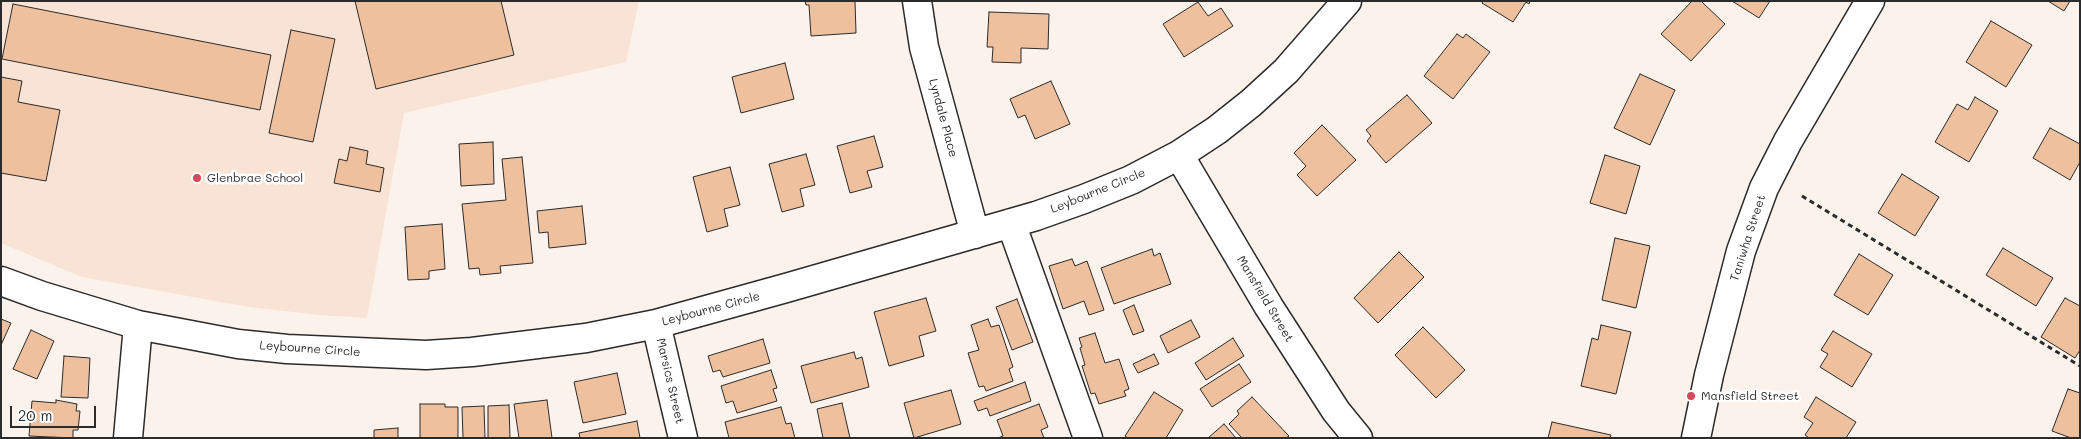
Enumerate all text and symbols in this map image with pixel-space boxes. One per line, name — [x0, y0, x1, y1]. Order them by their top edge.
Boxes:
street label: Lyndale Place — [926, 77, 960, 159]
street label: Leybourne Circle — [1048, 165, 1148, 217]
place label: Glenbrae School — [207, 171, 303, 185]
marker: Glenbrae School — [191, 172, 203, 184]
street label: Taniwha Street — [1727, 193, 1769, 283]
street label: Mansfield Street — [1234, 253, 1296, 345]
street label: Leybourne Circle — [660, 289, 762, 329]
street label: Marsics Street — [653, 337, 687, 425]
street label: Leybourne Circle — [259, 338, 361, 360]
place label: Mansfield Street — [1701, 389, 1799, 403]
marker: Mansfield Street — [1685, 390, 1697, 402]
scale bar — [12, 396, 99, 428]
text: 20 m — [18, 405, 52, 425]

